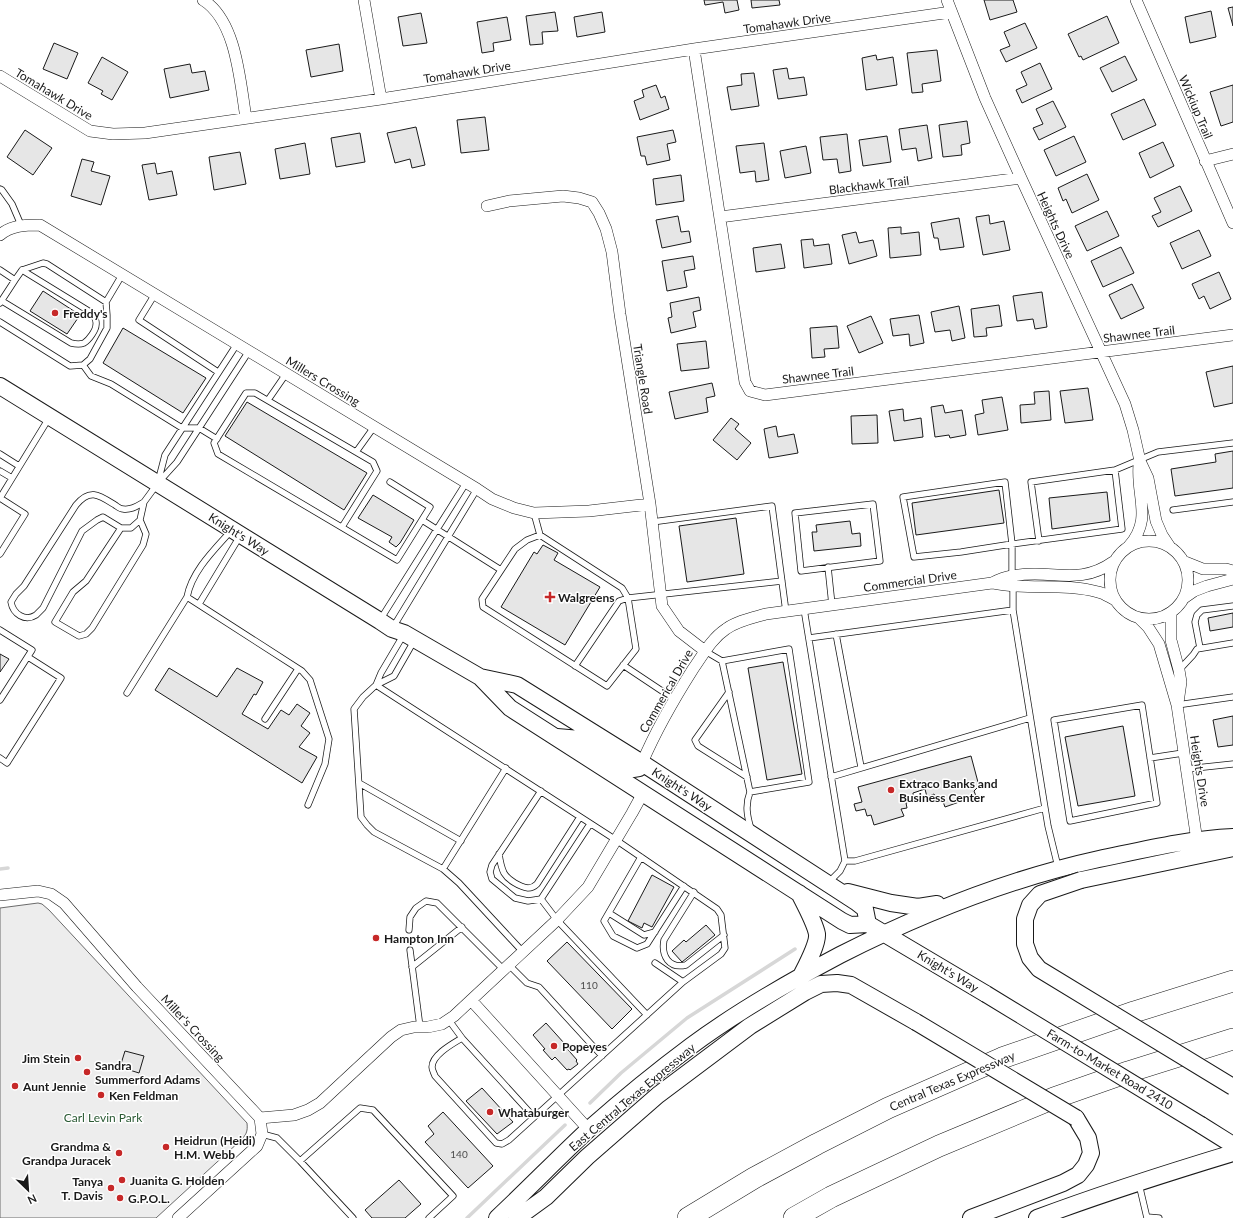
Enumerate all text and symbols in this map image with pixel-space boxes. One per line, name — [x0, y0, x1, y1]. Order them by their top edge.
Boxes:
street label: Tomahawk Drive — [742, 9, 832, 37]
street label: Tomahawk Drive — [422, 58, 512, 86]
street label: Tomahawk Drive — [12, 65, 96, 123]
street label: Wickiup Trail — [1176, 73, 1216, 141]
street label: Blackhawk Trail — [828, 173, 910, 197]
street label: Heights Drive — [1034, 189, 1078, 261]
place label: Freddy's — [63, 306, 108, 321]
marker: Freddy's — [50, 308, 60, 318]
street label: Shawnee Trail — [1102, 322, 1176, 346]
street label: Triangle Road — [630, 343, 656, 415]
street label: Millers Crossing — [283, 353, 363, 409]
street label: Shawnee Trail — [781, 363, 855, 387]
street label: Knight's Way — [206, 509, 273, 559]
street label: Commercial Drive — [862, 567, 958, 595]
place label: Walgreens — [558, 590, 614, 605]
marker: Walgreens — [545, 592, 555, 602]
street label: Commerical Drive — [636, 646, 696, 736]
street label: Heights Drive — [1187, 734, 1213, 808]
street label: Knight's Way — [649, 764, 716, 814]
place label: Extraco Banks and Business Center — [899, 776, 998, 805]
marker: Extraco Banks and Business Center — [886, 785, 896, 795]
place label: Hampton Inn — [384, 931, 454, 946]
marker: Hampton Inn — [371, 933, 381, 943]
street label: Knight's Way — [915, 947, 982, 996]
house number: 110 — [580, 979, 598, 991]
street label: Miller's Crossing — [158, 991, 228, 1065]
street label: Farm-to-Market Road 2410 — [1044, 1025, 1176, 1113]
place label: Popeyes — [562, 1039, 607, 1054]
street label: East Central Texas Expressway — [566, 1039, 699, 1154]
marker: Popeyes — [549, 1041, 559, 1051]
street label: Central Texas Expressway — [887, 1047, 1018, 1114]
place label: Jim Stein — [22, 1051, 70, 1066]
marker: Jim Stein — [73, 1053, 83, 1063]
place label: Sandra Summerford Adams — [95, 1058, 200, 1087]
marker: Sandra Summerford Adams — [82, 1067, 92, 1077]
place label: Aunt Jennie — [22, 1079, 87, 1094]
marker: Aunt Jennie — [10, 1081, 20, 1091]
place label: Ken Feldman — [109, 1088, 178, 1103]
marker: Ken Feldman — [96, 1090, 106, 1100]
place label: Whataburger — [498, 1105, 569, 1120]
marker: Whataburger — [485, 1107, 495, 1117]
park label: Carl Levin Park — [64, 1110, 143, 1125]
place label: Heidrun (Heidi) H.M. Webb — [174, 1133, 255, 1162]
place label: Grandma & Grandpa Juracek — [22, 1139, 112, 1168]
marker: Heidrun (Heidi) H.M. Webb — [161, 1142, 171, 1152]
marker: Grandma & Grandpa Juracek — [114, 1148, 124, 1158]
house number: 140 — [450, 1148, 468, 1160]
north arrow — [8, 1170, 48, 1210]
place label: Juanita G. Holden — [130, 1173, 225, 1188]
place label: Tanya T. Davis — [61, 1174, 103, 1203]
marker: Juanita G. Holden — [117, 1175, 127, 1185]
marker: Tanya T. Davis — [106, 1183, 116, 1193]
place label: G.P.O.L. — [128, 1191, 170, 1206]
text: N — [26, 1192, 39, 1207]
marker: G.P.O.L. — [115, 1193, 125, 1203]

